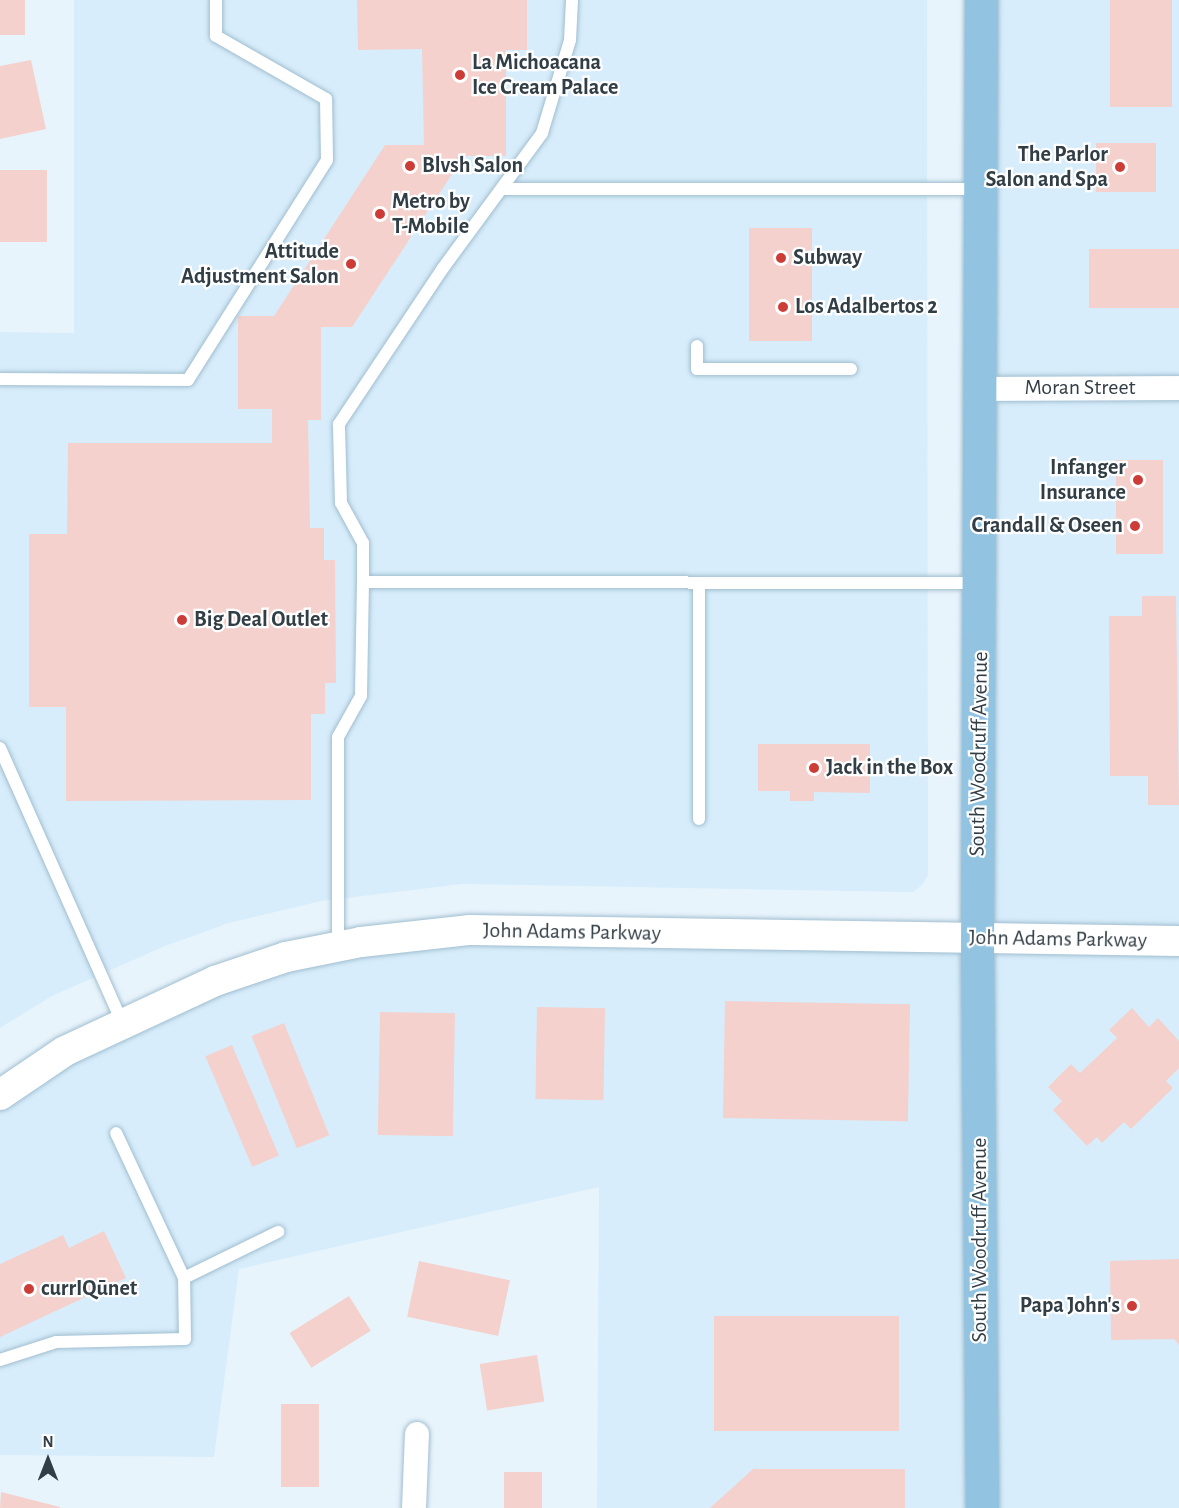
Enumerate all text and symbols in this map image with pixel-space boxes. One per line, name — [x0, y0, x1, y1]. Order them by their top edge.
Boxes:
place label: La Michoacana Ice Cream Palace — [472, 49, 618, 100]
marker: La Michoacana Ice Cream Palace — [453, 68, 467, 82]
place label: The Parlor Salon and Spa — [985, 141, 1108, 192]
place label: Blvsh Salon — [422, 153, 523, 179]
marker: Blvsh Salon — [403, 159, 417, 173]
marker: The Parlor Salon and Spa — [1113, 160, 1127, 174]
place label: Metro by T-Mobile — [392, 188, 470, 240]
marker: Metro by T-Mobile — [373, 207, 387, 221]
place label: Attitude Adjustment Salon — [181, 238, 339, 290]
place label: Subway — [793, 245, 862, 271]
marker: Subway — [774, 251, 788, 265]
marker: Attitude Adjustment Salon — [344, 257, 358, 271]
place label: Los Adalbertos 2 — [795, 294, 938, 320]
marker: Los Adalbertos 2 — [776, 300, 790, 314]
street label: Moran Street — [1024, 375, 1136, 401]
place label: Infanger Insurance — [1040, 454, 1126, 506]
marker: Infanger Insurance — [1131, 473, 1145, 487]
place label: Crandall & Oseen — [971, 513, 1123, 539]
marker: Crandall & Oseen — [1128, 519, 1142, 533]
place label: Big Deal Outlet — [194, 607, 328, 633]
marker: Big Deal Outlet — [175, 613, 189, 627]
street label: South Woodruff Avenue — [964, 651, 994, 857]
place label: Jack in the Box — [826, 755, 953, 781]
marker: Jack in the Box — [807, 761, 821, 775]
street label: John Adams Parkway — [483, 917, 661, 947]
street label: John Adams Parkway — [969, 924, 1147, 954]
street label: South Woodruff Avenue — [967, 1138, 993, 1342]
place label: currIQūnet — [41, 1276, 137, 1302]
marker: currIQūnet — [22, 1282, 36, 1296]
place label: Papa John's — [1020, 1293, 1120, 1319]
marker: Papa John's — [1125, 1299, 1139, 1313]
north arrow — [18, 1430, 78, 1490]
text: N — [42, 1434, 54, 1450]

